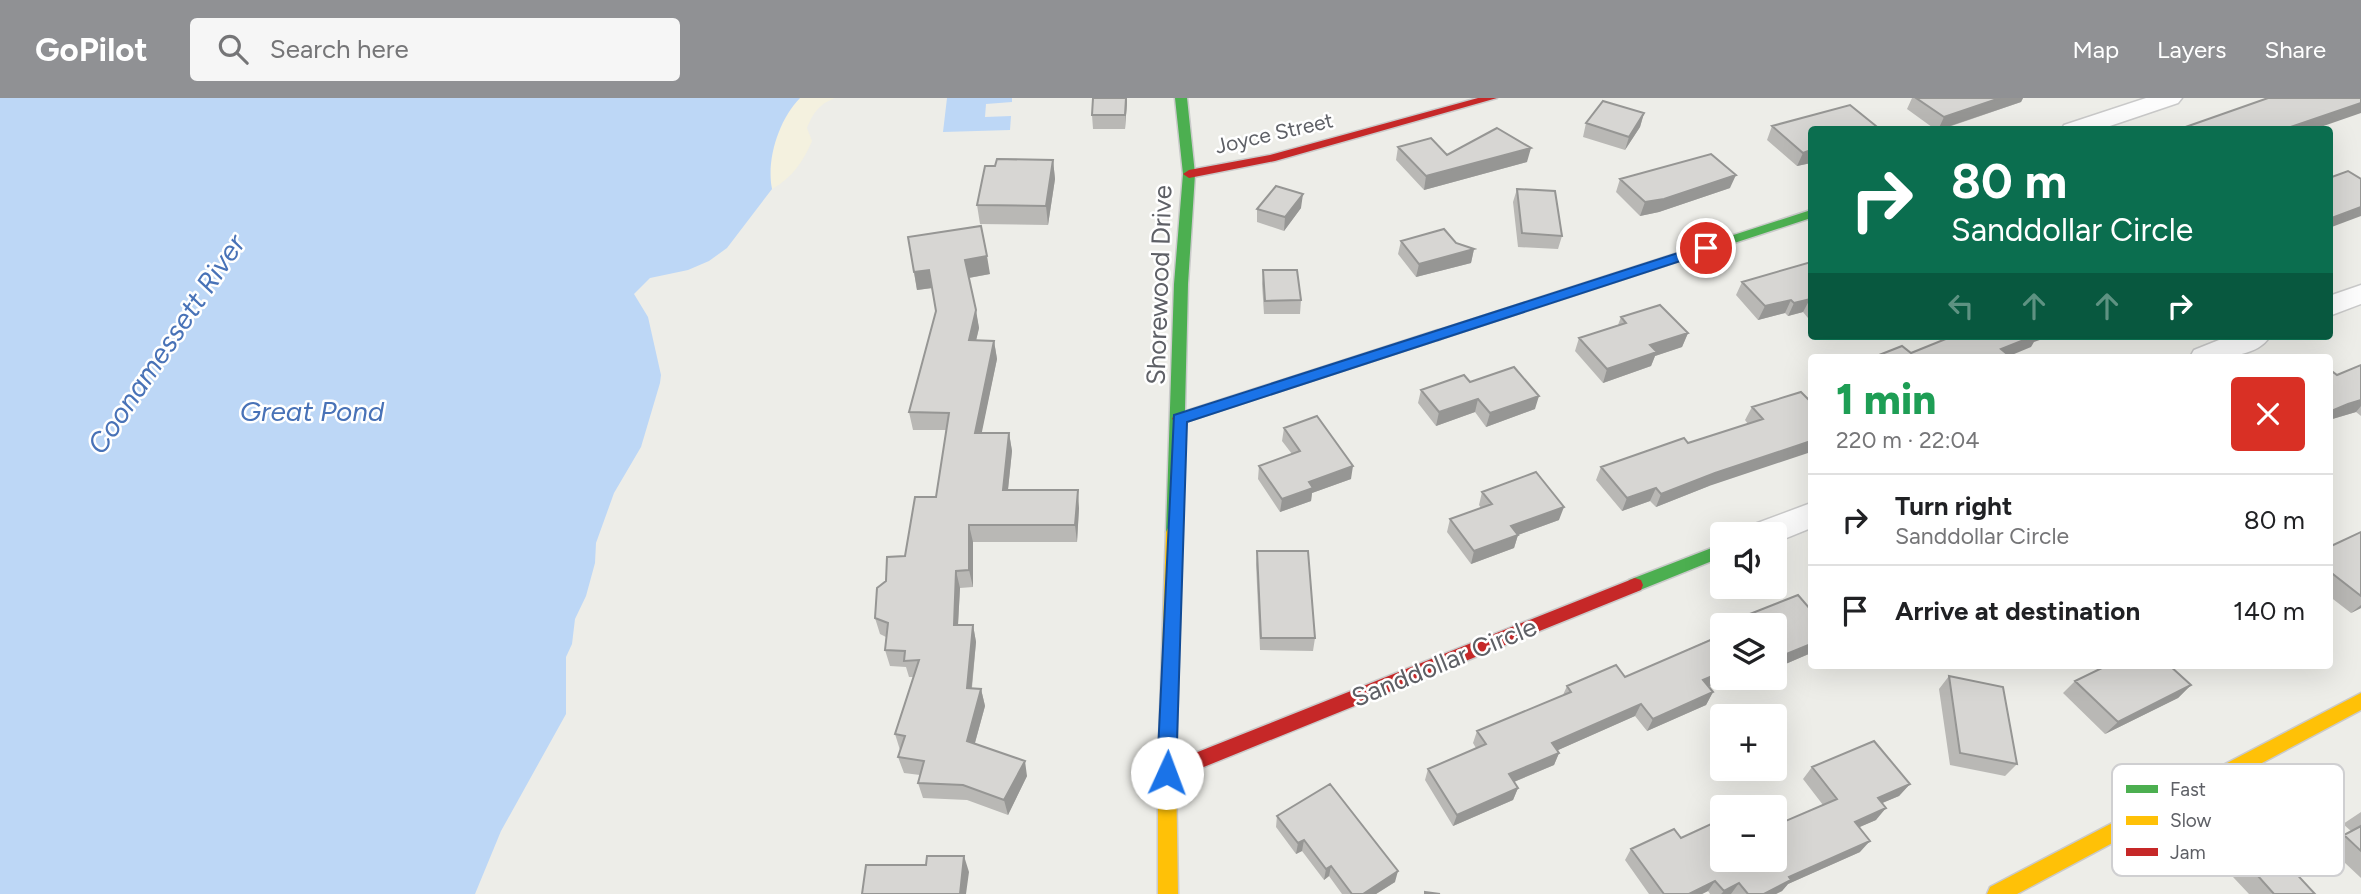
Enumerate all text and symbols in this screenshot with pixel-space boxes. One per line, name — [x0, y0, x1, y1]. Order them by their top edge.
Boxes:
search box — [190, 18, 680, 81]
text: GoPilot — [35, 30, 148, 69]
icon: search — [214, 30, 252, 68]
text: Search here — [270, 33, 409, 65]
text: Map — [2072, 35, 2119, 64]
text: Layers — [2157, 35, 2226, 64]
text: Share — [2264, 35, 2326, 64]
street label: Joyce Street — [1213, 107, 1335, 159]
text: 80 m — [1951, 151, 2067, 210]
icon: right — [1836, 154, 1927, 245]
street label: Shorewood Drive — [1140, 184, 1178, 386]
text: Sanddollar Circle — [1951, 211, 2193, 249]
pin — [1676, 218, 1736, 278]
water label: Coonamessett River — [80, 227, 253, 460]
icon: arrive — [1687, 229, 1725, 267]
icon: left — [1942, 287, 1980, 325]
icon: ahead — [2015, 287, 2053, 325]
icon: ahead — [2088, 287, 2126, 325]
icon: right — [2161, 287, 2199, 325]
text: 1 min — [1836, 374, 1936, 425]
button: close — [2231, 377, 2305, 451]
water label: Great Pond — [240, 394, 385, 428]
text: 220 m · 22:04 — [1836, 426, 1979, 454]
text: Turn right — [1895, 490, 2012, 522]
icon: right — [1836, 501, 1874, 539]
text: 80 m — [2244, 504, 2305, 536]
map controls — [1710, 522, 1787, 872]
button: sound — [1710, 522, 1787, 599]
text: Sanddollar Circle — [1895, 522, 2069, 550]
icon: arrive — [1836, 592, 1874, 630]
text: Arrive at destination — [1895, 595, 2140, 627]
text: 140 m — [2233, 595, 2305, 627]
street label: Sanddollar Circle — [1347, 610, 1541, 714]
button: layers — [1710, 613, 1787, 690]
button: + — [1710, 704, 1787, 781]
position arrow — [1130, 736, 1204, 810]
legend — [2112, 764, 2344, 876]
text: Fast — [2170, 778, 2206, 801]
button: − — [1710, 795, 1787, 872]
text: Slow — [2170, 809, 2212, 832]
text: Jam — [2170, 841, 2206, 864]

